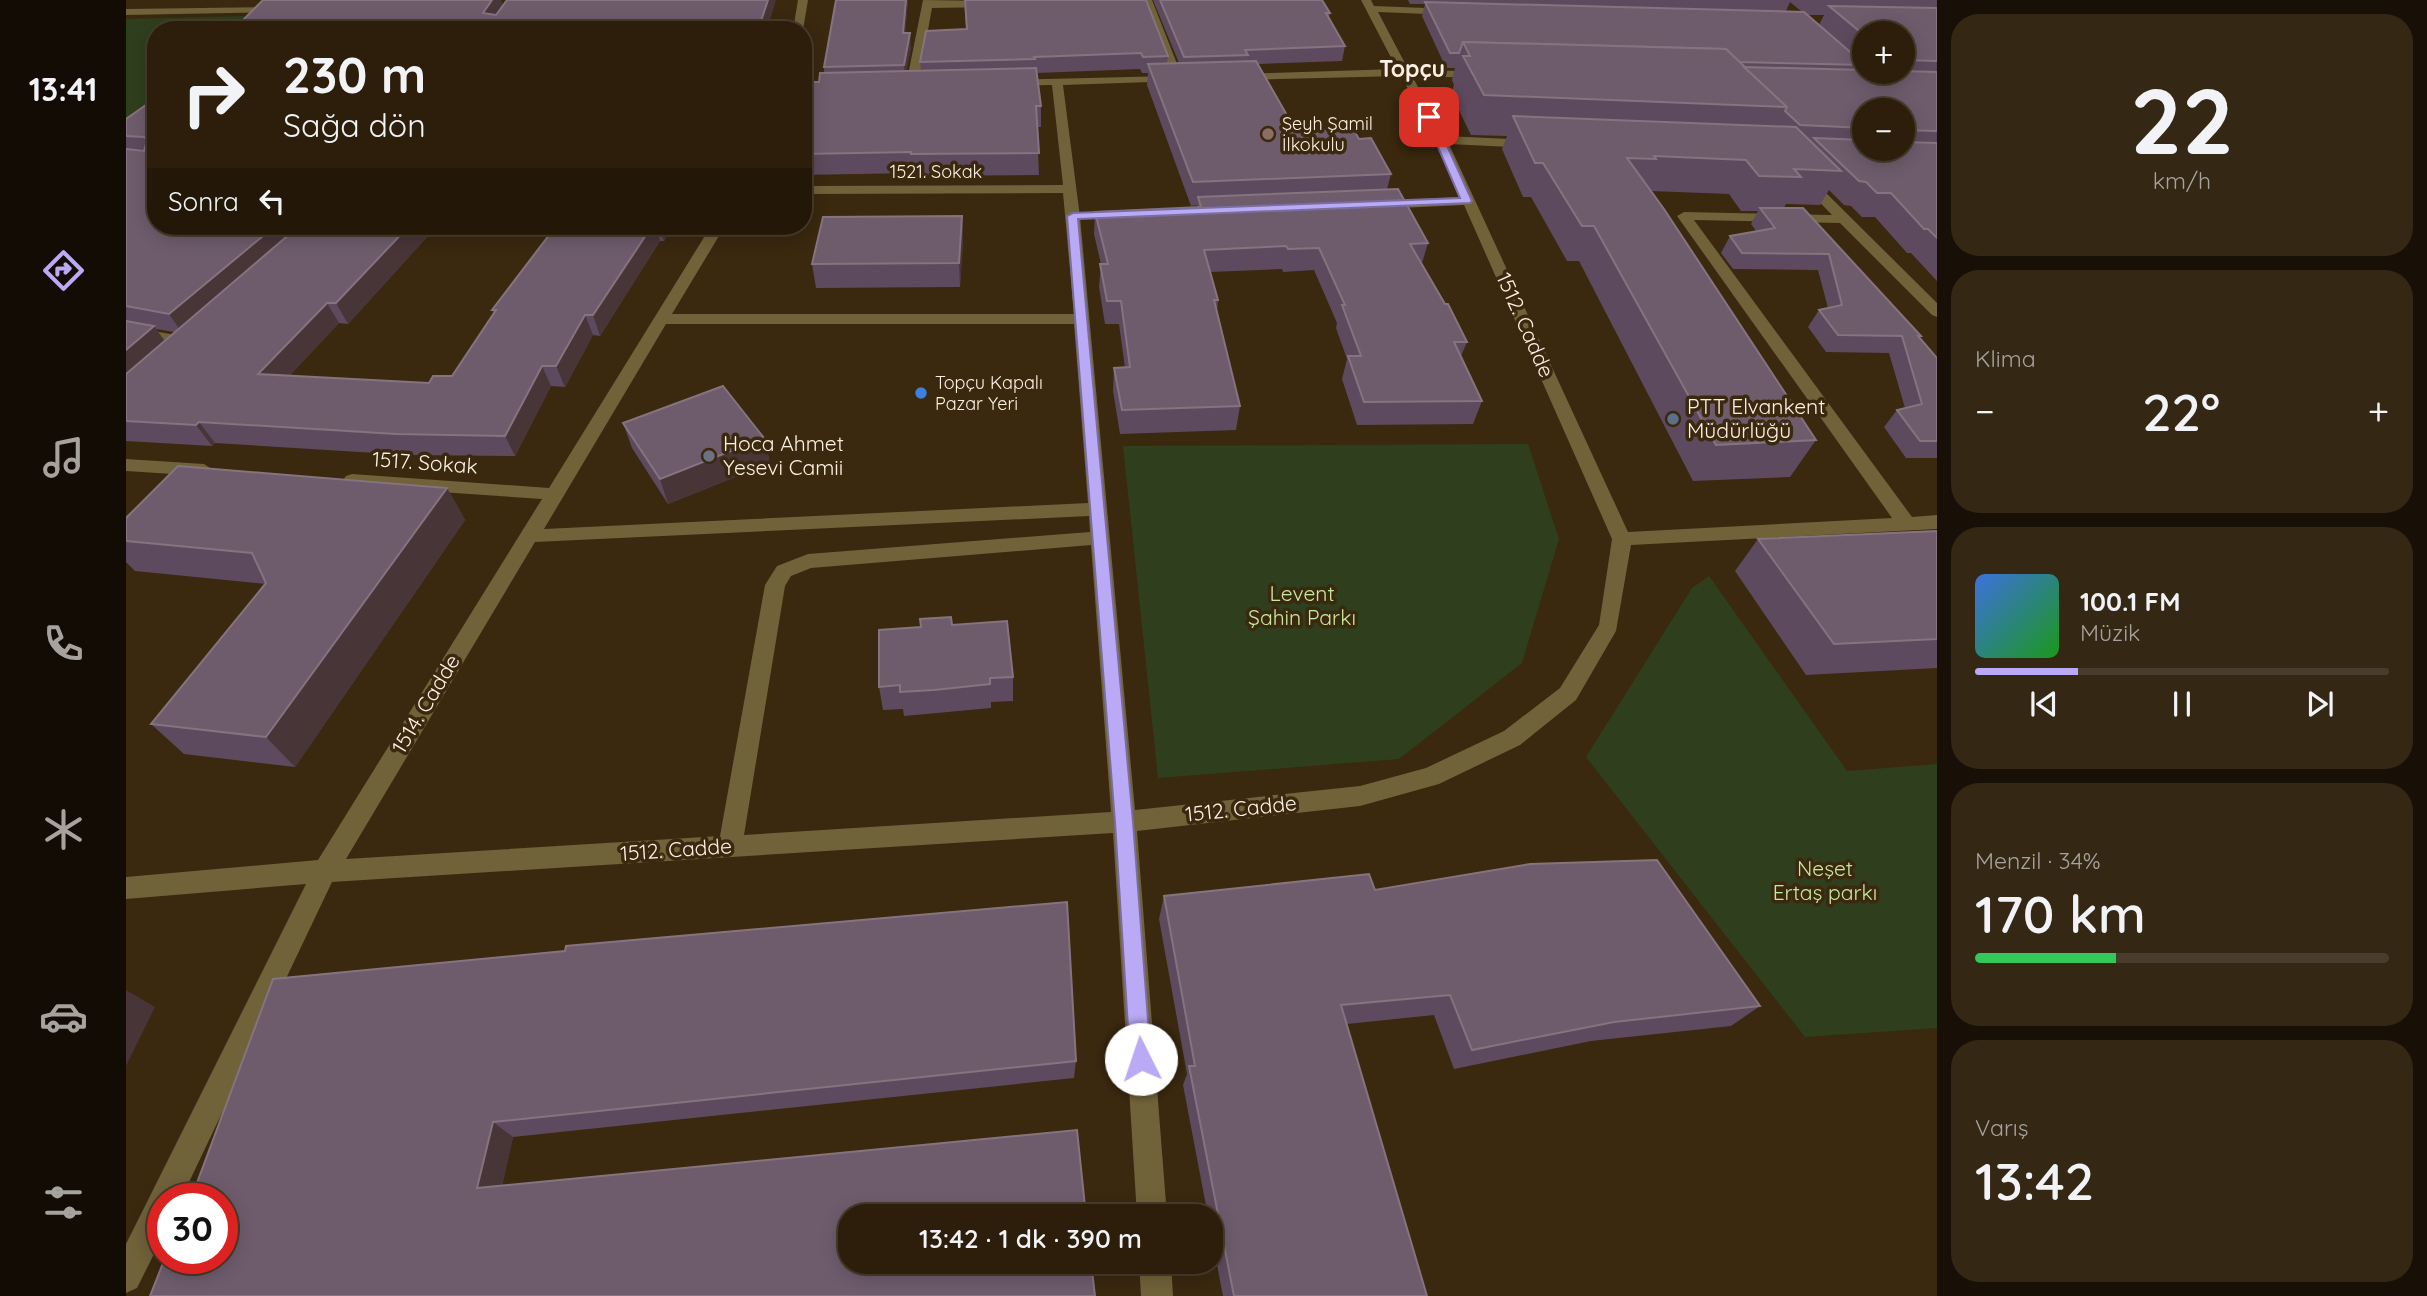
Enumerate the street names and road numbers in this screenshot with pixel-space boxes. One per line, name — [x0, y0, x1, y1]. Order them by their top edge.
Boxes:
street label: 1521. Sokak — [890, 160, 982, 183]
street label: 1512. Cadde — [1491, 268, 1561, 381]
street label: 1517. Sokak — [372, 445, 479, 479]
street label: 1514. Cadde — [385, 649, 465, 758]
street label: 1512. Cadde — [1184, 789, 1298, 827]
street label: 1512. Cadde — [619, 832, 733, 866]

